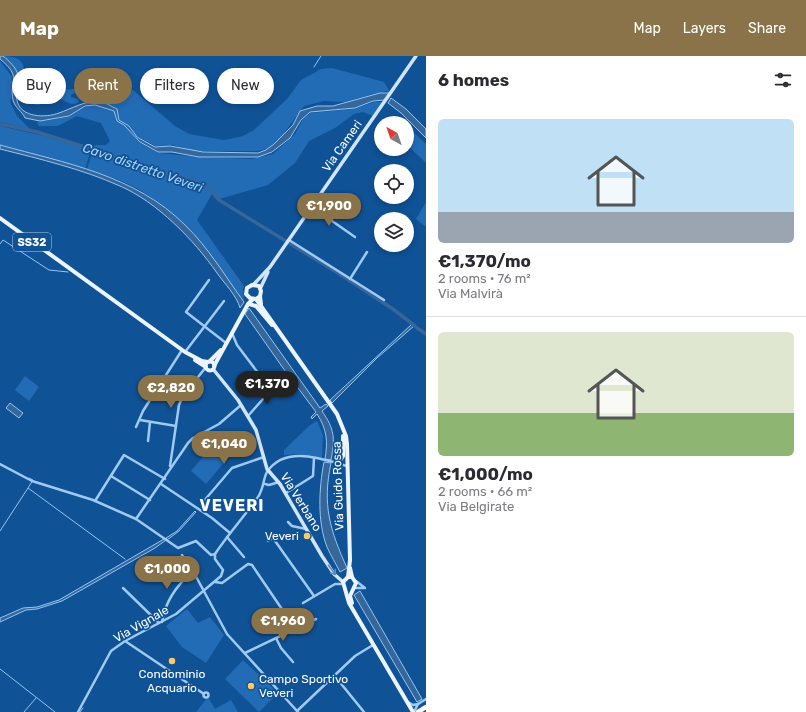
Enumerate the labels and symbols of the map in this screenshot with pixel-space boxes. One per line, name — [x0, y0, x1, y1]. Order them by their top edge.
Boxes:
north arrow — [374, 116, 414, 156]
street label: Via Cameri — [319, 117, 365, 174]
water label: Cavo distretto Veveri — [81, 140, 206, 195]
pin: €1,900 — [296, 193, 362, 227]
road number: SS32 — [13, 233, 51, 251]
pin: €1,370 — [234, 371, 300, 405]
pin: €2,820 — [138, 375, 204, 409]
pin: €1,040 — [191, 431, 257, 465]
street label: Via Guido Rossa — [329, 441, 347, 531]
street label: Via Verbano — [277, 470, 325, 534]
district label: VEVERI — [200, 496, 264, 515]
place label: Veveri — [265, 529, 299, 543]
marker: Veveri — [302, 531, 312, 541]
pin: €1,000 — [134, 556, 200, 590]
one-way arrow — [327, 564, 336, 575]
street label: Via Vignale — [111, 602, 171, 645]
pin: €1,960 — [250, 608, 316, 642]
marker: Condominio Acquario — [167, 656, 177, 666]
place label: Condominio Acquario — [139, 667, 206, 695]
place label: Campo Sportivo Veveri — [259, 672, 348, 700]
marker: Campo Sportivo Veveri — [246, 681, 256, 691]

